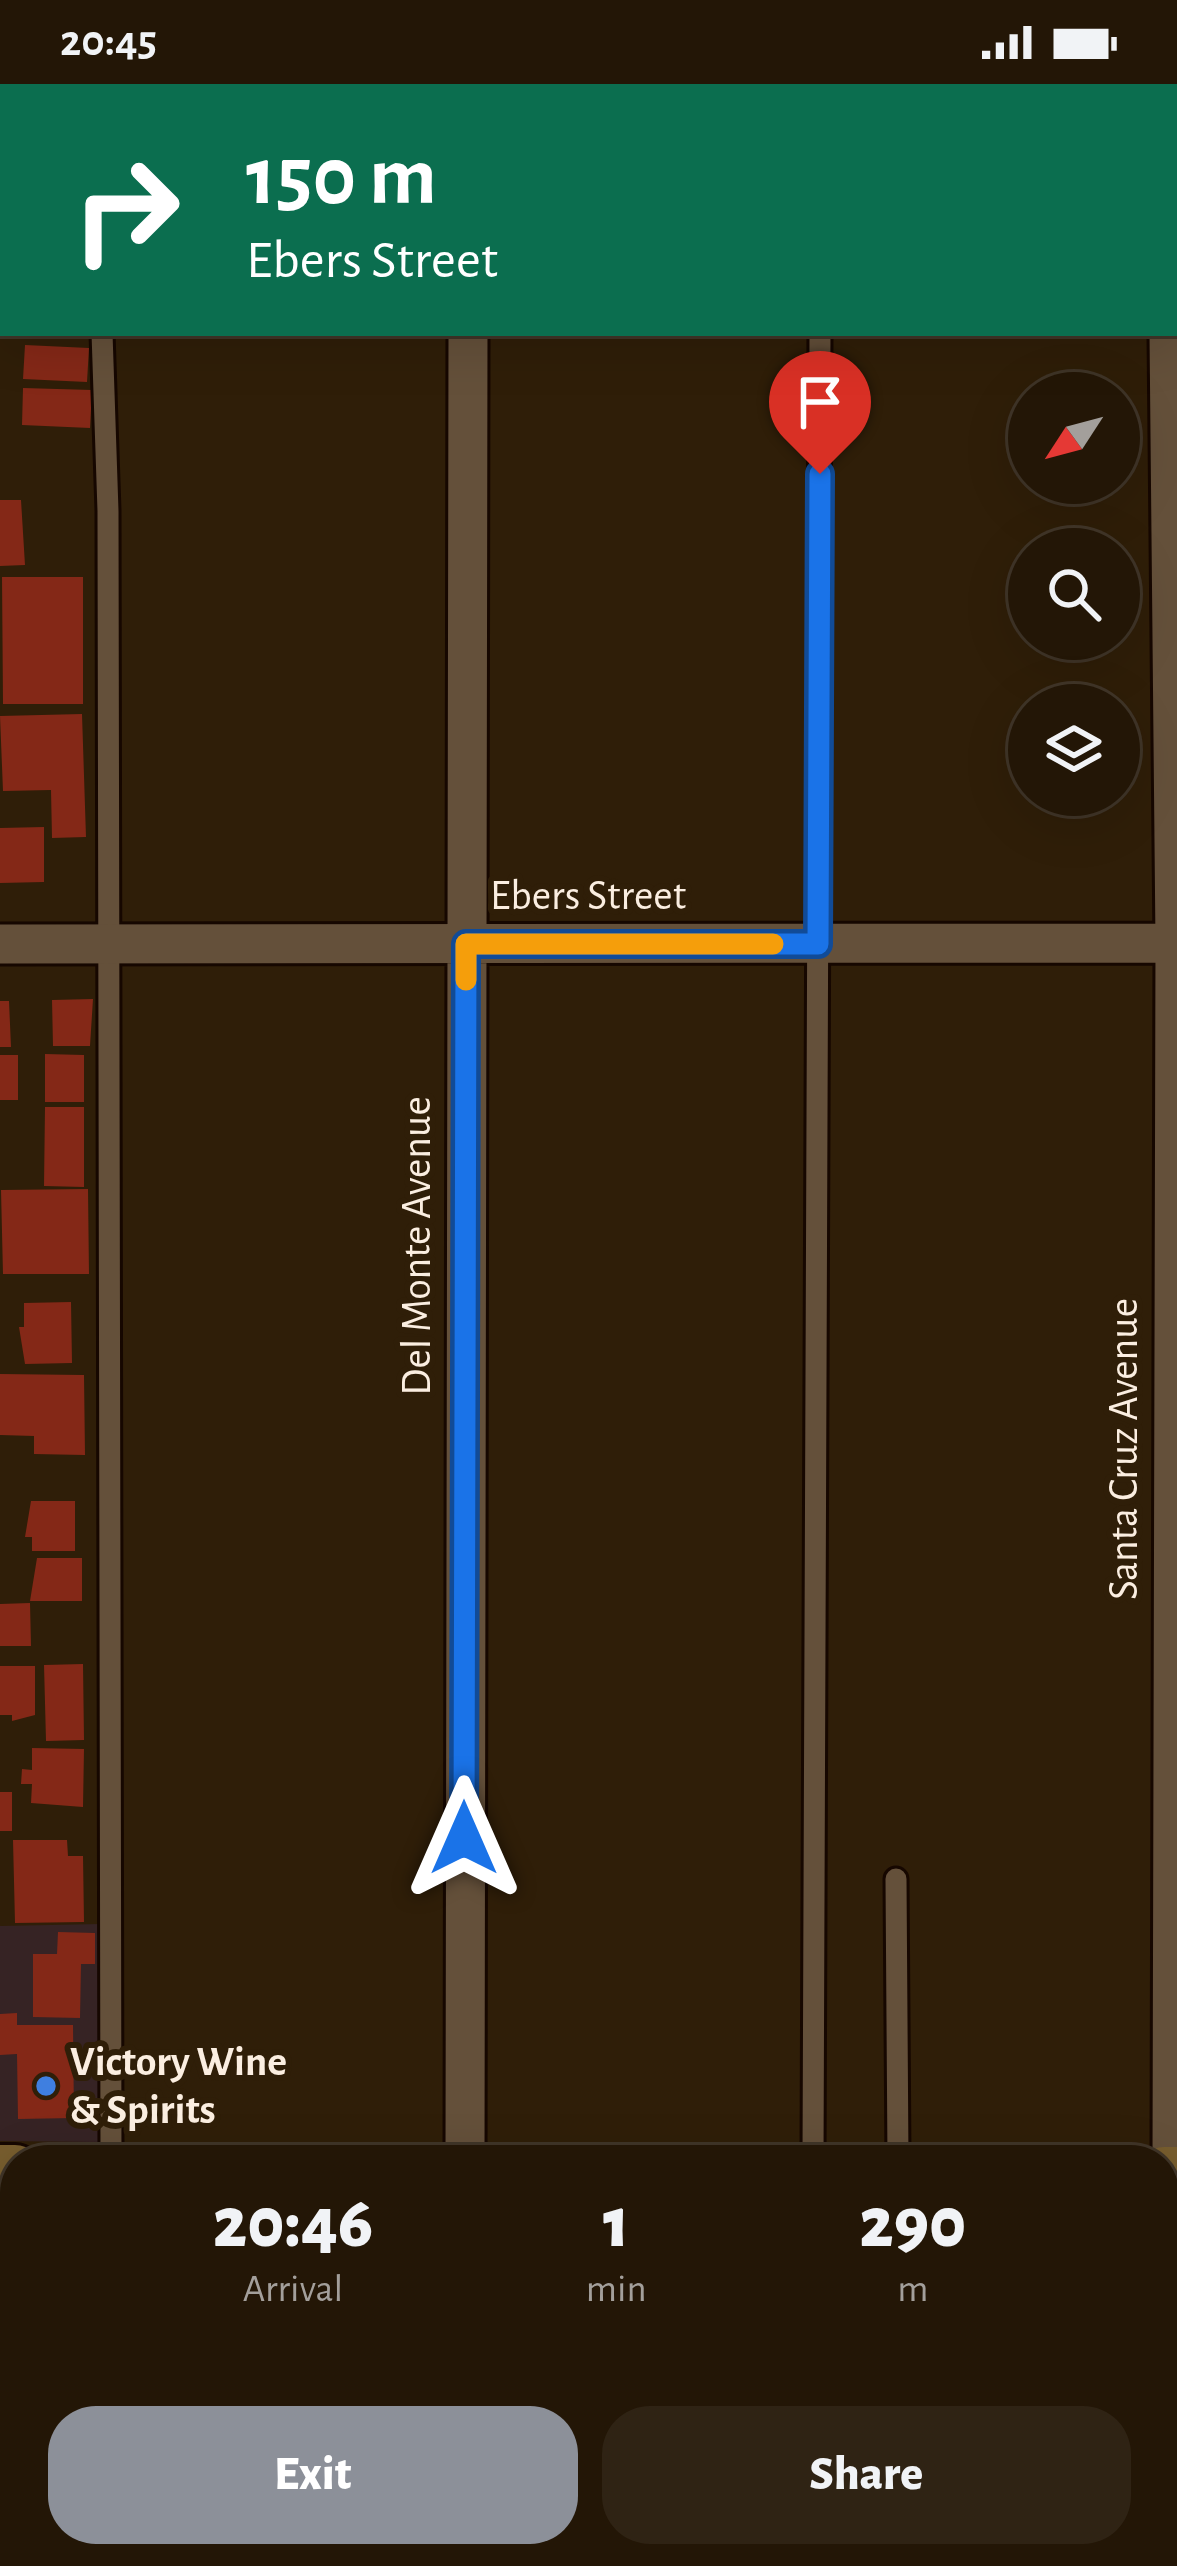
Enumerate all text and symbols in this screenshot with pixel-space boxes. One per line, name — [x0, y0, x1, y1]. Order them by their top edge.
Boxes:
text: 20:45 — [60, 19, 157, 64]
icon: right — [48, 132, 204, 288]
text: 150 m — [246, 136, 437, 220]
text: Ebers Street — [246, 234, 498, 288]
pin — [769, 351, 871, 474]
icon: arrive — [787, 369, 853, 435]
north arrow — [1008, 372, 1140, 504]
map controls — [1008, 372, 1140, 816]
button: search — [1008, 528, 1140, 660]
button: layers — [1008, 684, 1140, 816]
street label: Ebers Street — [490, 875, 686, 917]
street label: Del Monte Avenue — [396, 1096, 438, 1396]
street label: Santa Cruz Avenue — [1103, 1298, 1145, 1600]
position arrow — [401, 1775, 527, 1901]
place label: Victory Wine & Spirits — [70, 2041, 287, 2131]
marker: Victory Wine & Spirits — [33, 2073, 59, 2099]
text: 20:46 — [213, 2188, 373, 2260]
text: 1 — [603, 2188, 629, 2260]
text: 290 — [859, 2188, 966, 2260]
text: Arrival — [243, 2270, 343, 2309]
text: min — [586, 2270, 647, 2309]
text: m — [897, 2270, 928, 2309]
button: Exit — [48, 2406, 578, 2544]
button: Share — [602, 2406, 1131, 2544]

